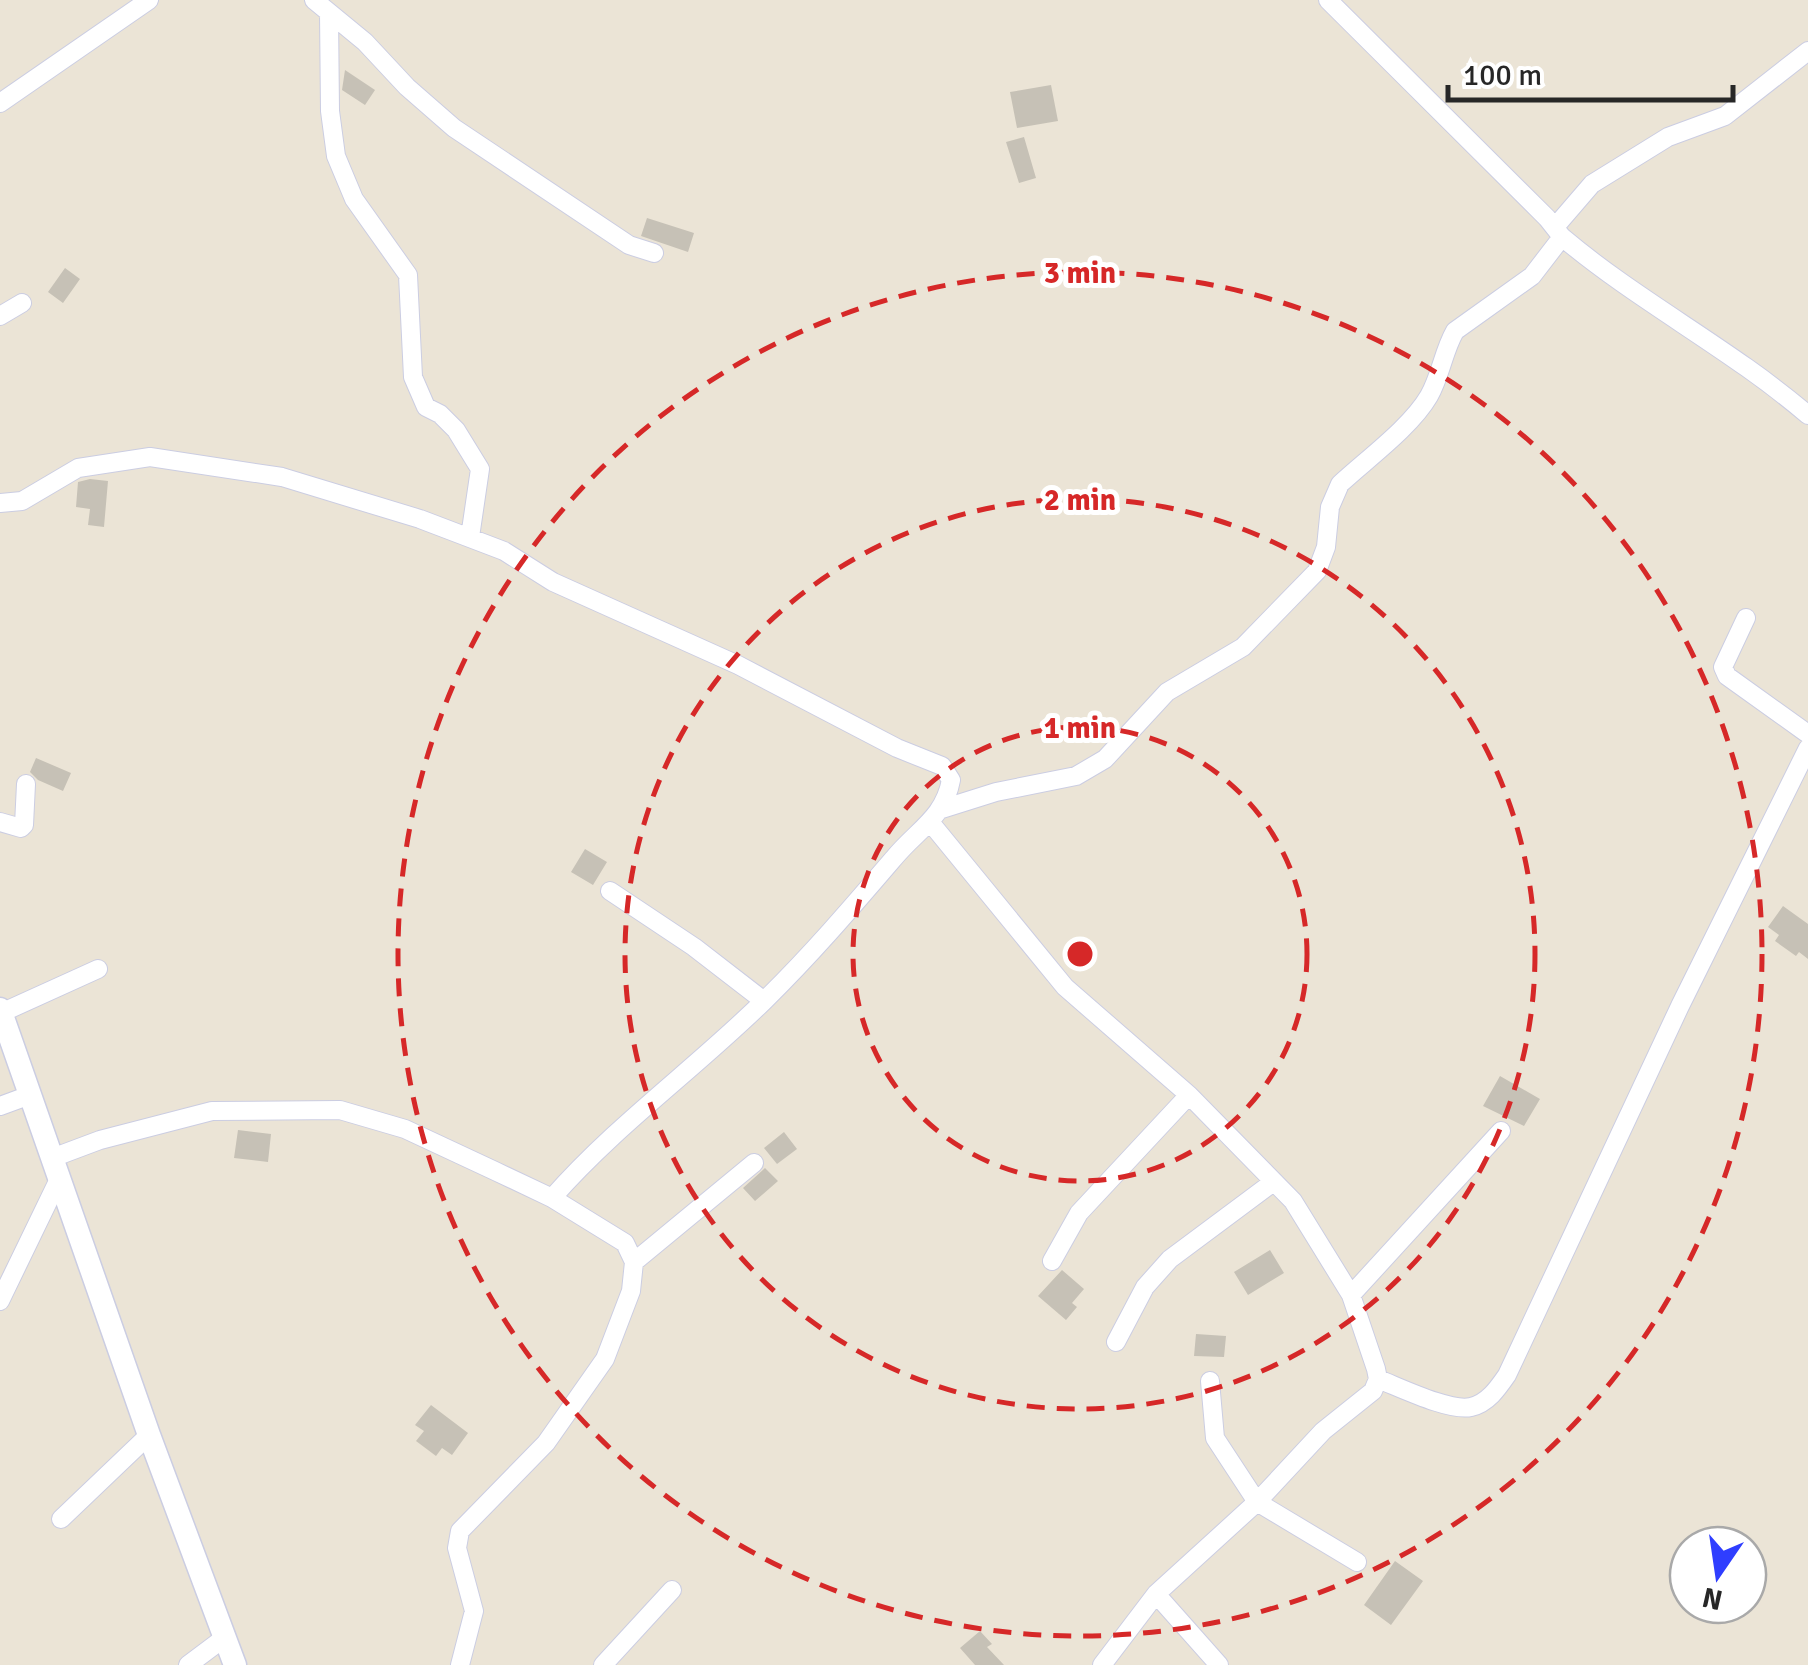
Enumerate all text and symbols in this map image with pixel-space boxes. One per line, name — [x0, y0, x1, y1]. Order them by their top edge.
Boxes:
scale bar — [1448, 40, 1733, 102]
text: 100 m — [1463, 57, 1542, 94]
text: 3 min — [1044, 255, 1116, 292]
text: 2 min — [1044, 482, 1116, 519]
text: 1 min — [1044, 710, 1116, 747]
centre of rings — [1062, 936, 1098, 972]
north arrow — [1668, 1525, 1768, 1625]
text: N — [1699, 1580, 1726, 1617]

